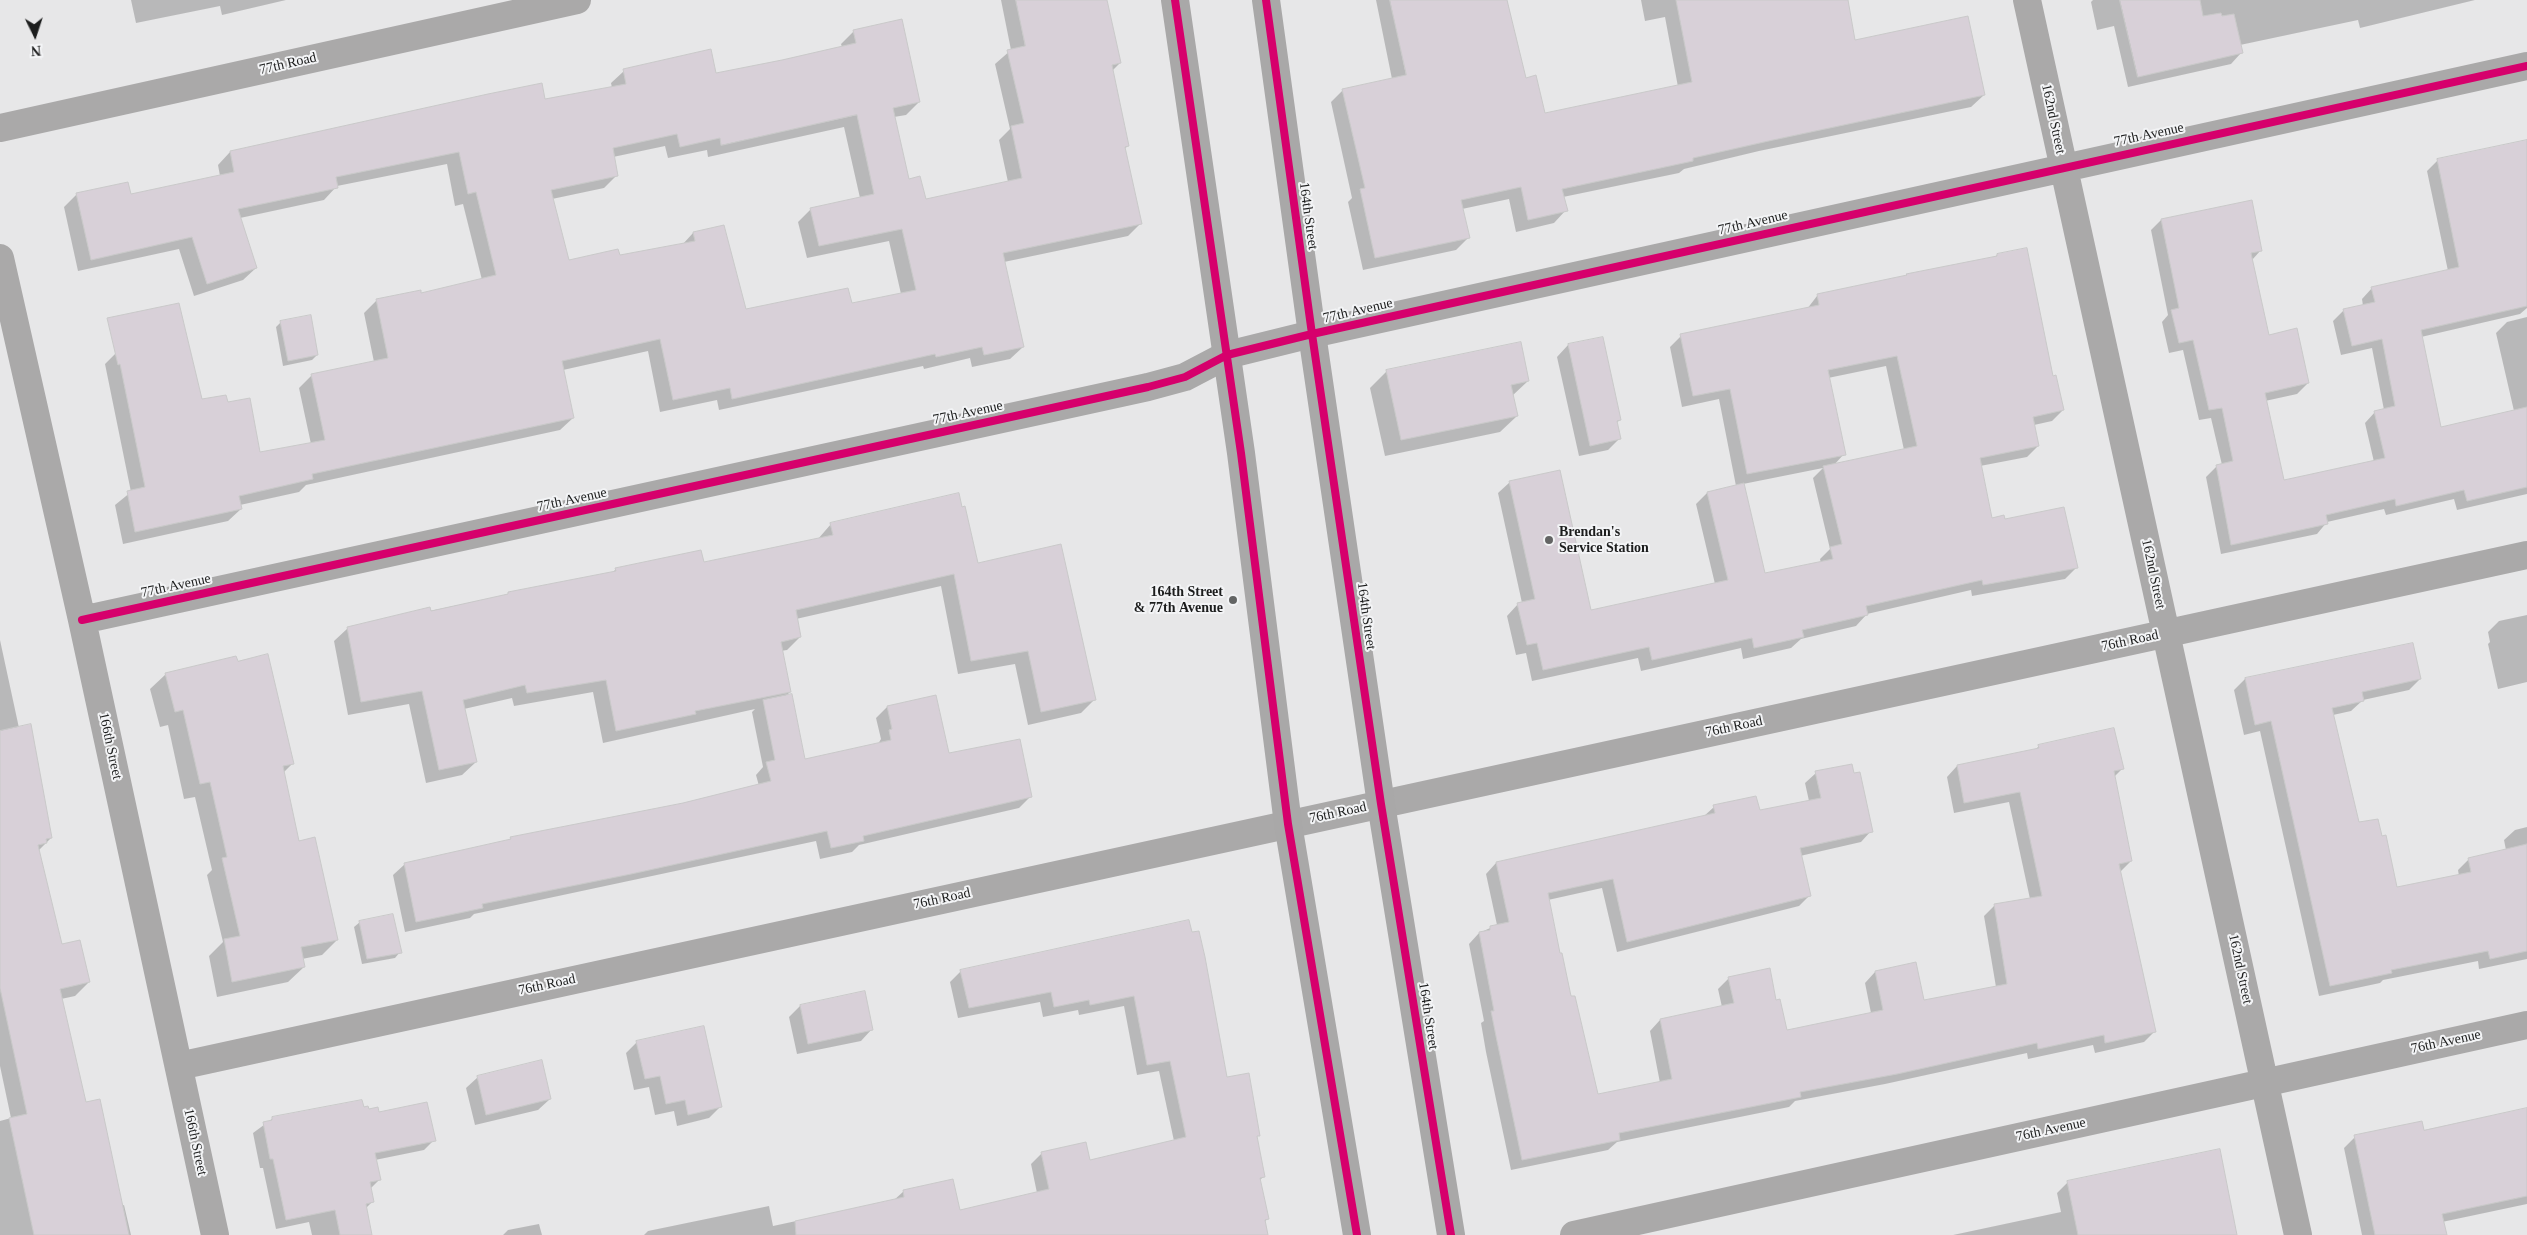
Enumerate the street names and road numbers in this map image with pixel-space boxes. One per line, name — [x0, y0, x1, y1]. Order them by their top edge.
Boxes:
street label: 77th Road — [258, 49, 318, 79]
street label: 162nd Street — [2037, 82, 2069, 156]
street label: 77th Avenue — [2113, 119, 2185, 151]
street label: 164th Street — [1295, 181, 1321, 251]
street label: 77th Avenue — [1717, 207, 1789, 239]
street label: 77th Avenue — [1322, 295, 1394, 327]
street label: 77th Avenue — [932, 397, 1004, 429]
street label: 77th Avenue — [536, 484, 608, 516]
street label: 162nd Street — [2137, 537, 2169, 611]
street label: 77th Avenue — [140, 570, 212, 602]
street label: 164th Street — [1353, 581, 1379, 651]
street label: 76th Road — [2100, 627, 2160, 655]
street label: 166th Street — [95, 711, 125, 781]
street label: 76th Road — [1704, 713, 1764, 741]
street label: 76th Road — [1308, 799, 1368, 827]
street label: 76th Road — [912, 885, 972, 913]
street label: 162nd Street — [2224, 932, 2256, 1006]
street label: 76th Road — [517, 971, 577, 999]
street label: 164th Street — [1414, 981, 1442, 1051]
street label: 76th Avenue — [2410, 1026, 2482, 1058]
street label: 166th Street — [180, 1107, 210, 1177]
street label: 76th Avenue — [2015, 1114, 2087, 1146]

